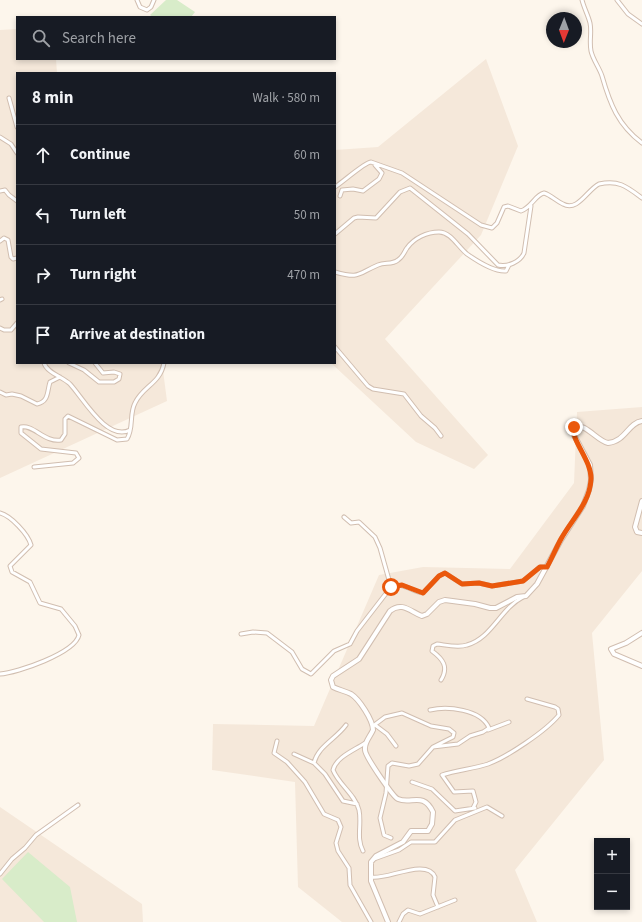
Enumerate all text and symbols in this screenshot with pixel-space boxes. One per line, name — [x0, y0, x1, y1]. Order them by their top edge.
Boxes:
north arrow — [546, 12, 582, 48]
search box — [16, 16, 336, 60]
icon: search — [30, 27, 52, 49]
text: Search here — [62, 28, 136, 49]
text: 8 min — [32, 86, 73, 110]
text: Walk · 580 m — [252, 89, 320, 107]
icon: ahead — [32, 144, 54, 166]
text: Continue — [70, 144, 130, 165]
text: 60 m — [294, 146, 320, 164]
icon: left — [32, 204, 54, 226]
text: Turn left — [70, 204, 126, 225]
text: 50 m — [294, 206, 320, 224]
icon: right — [32, 264, 54, 286]
text: Turn right — [70, 264, 136, 285]
text: 470 m — [287, 266, 320, 284]
icon: arrive — [32, 324, 54, 346]
text: Arrive at destination — [70, 324, 205, 345]
route end — [565, 418, 583, 436]
route start — [382, 578, 400, 596]
map controls — [594, 838, 630, 910]
button: + — [594, 838, 630, 874]
button: − — [594, 874, 630, 910]

